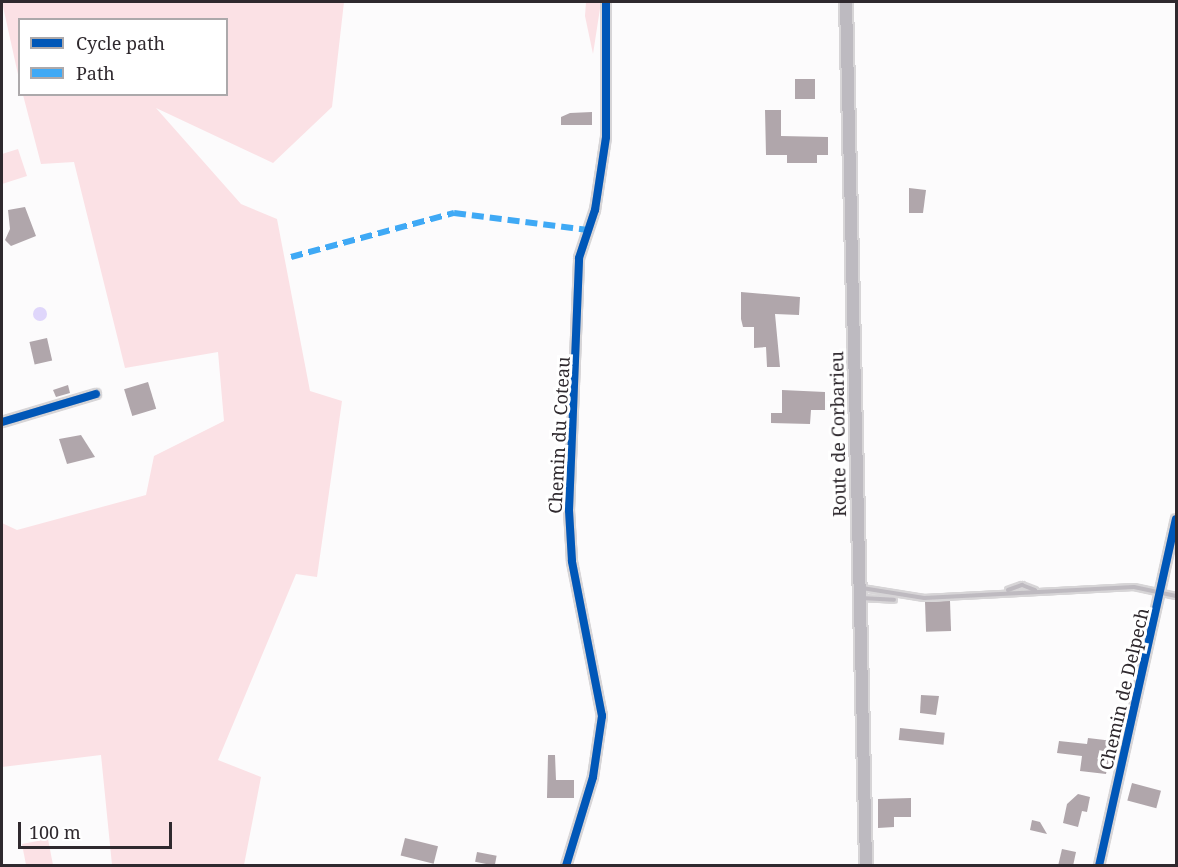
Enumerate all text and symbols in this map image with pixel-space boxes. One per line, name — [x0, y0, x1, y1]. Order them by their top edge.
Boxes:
legend — [18, 18, 228, 96]
text: Cycle path — [76, 31, 165, 55]
text: Path — [76, 61, 115, 85]
street label: Route de Corbarieu — [826, 351, 850, 517]
street label: Chemin du Coteau — [544, 356, 574, 514]
street label: Chemin de Delpech — [1095, 606, 1153, 772]
scale bar — [21, 810, 176, 848]
text: 100 m — [29, 820, 81, 844]

